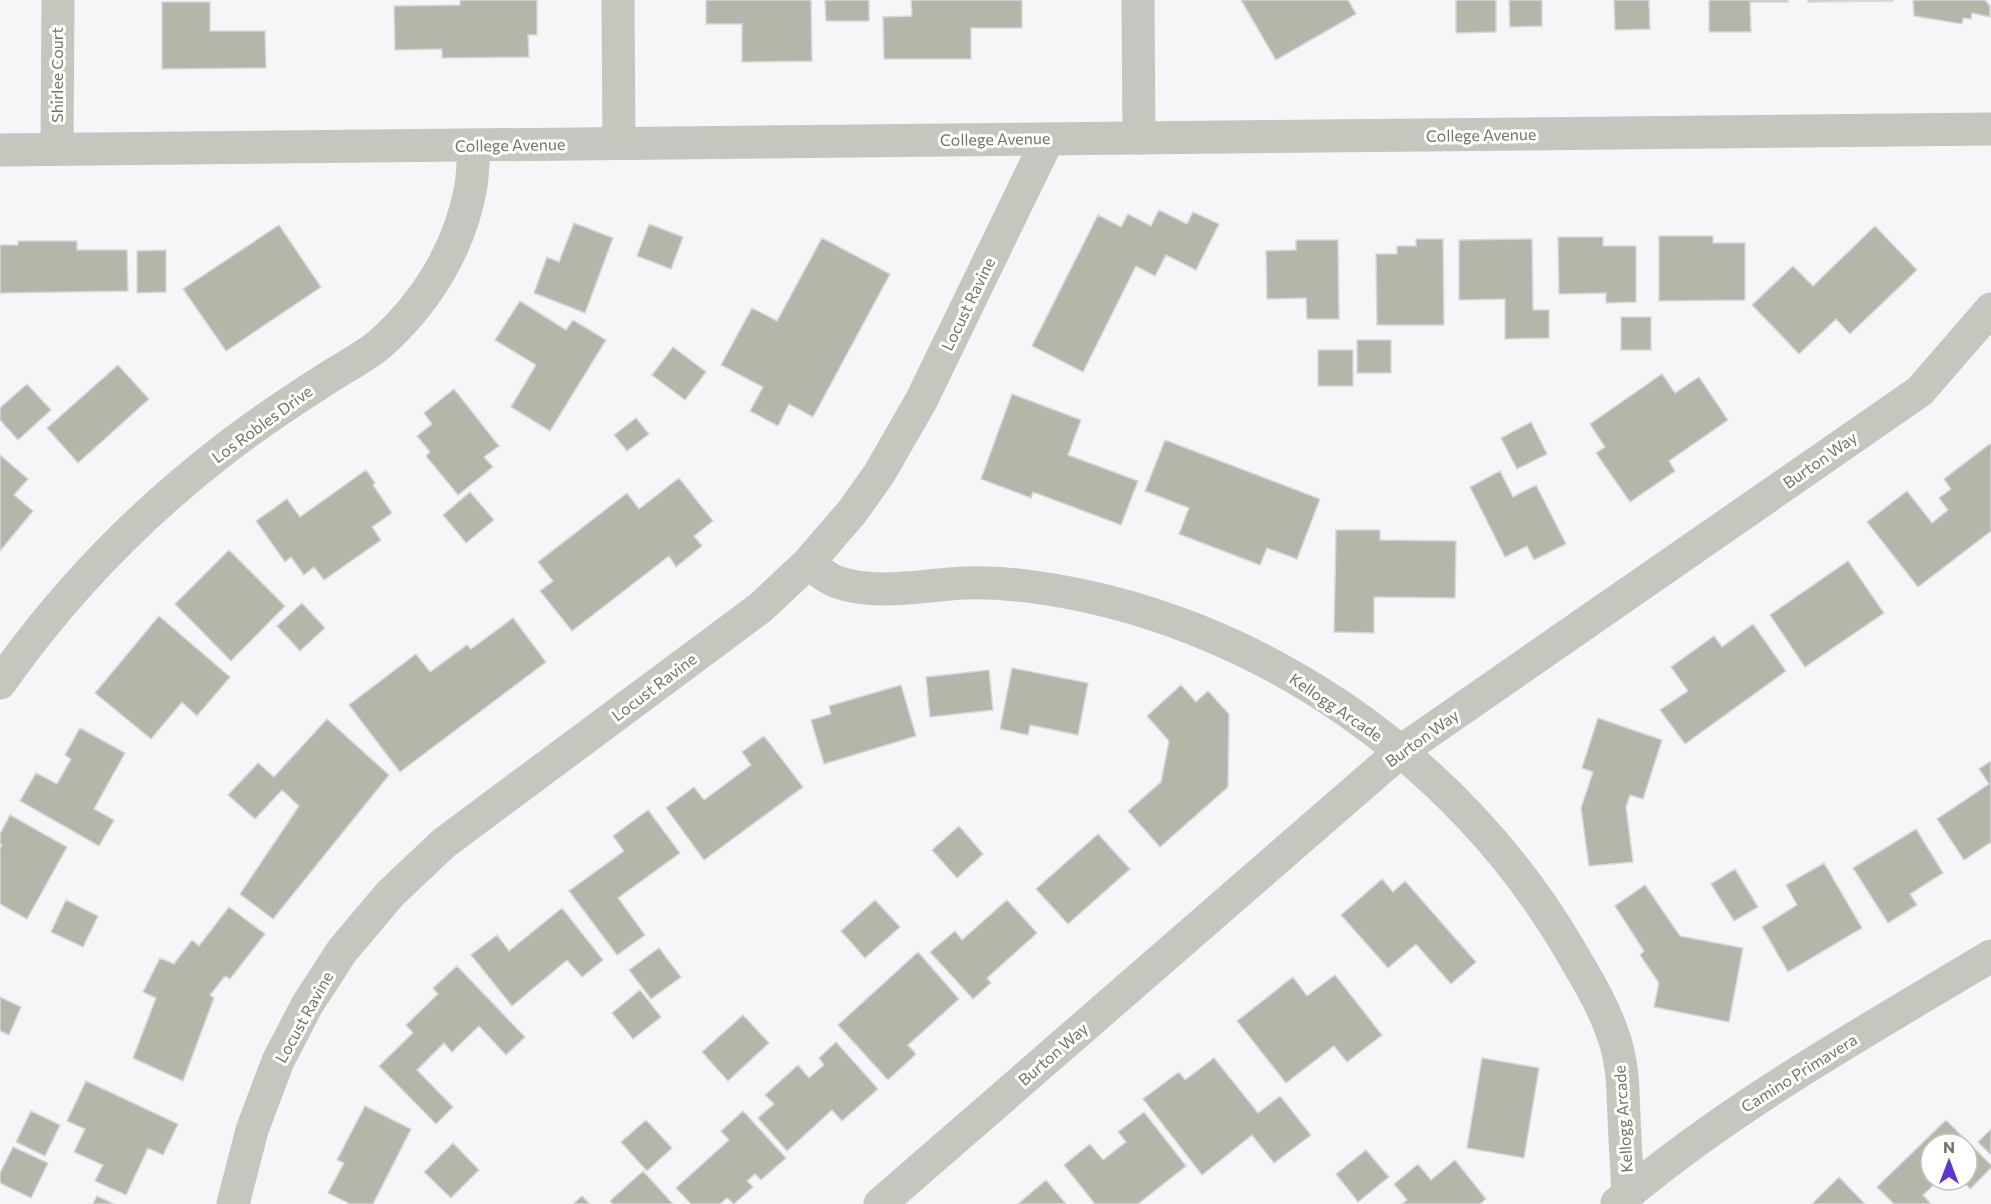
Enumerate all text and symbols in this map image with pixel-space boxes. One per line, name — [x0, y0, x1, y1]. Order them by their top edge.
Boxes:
street label: Shirlee Court — [47, 27, 66, 123]
street label: College Avenue — [1426, 124, 1536, 145]
street label: College Avenue — [940, 128, 1050, 149]
street label: College Avenue — [455, 134, 565, 155]
street label: Locust Ravine — [937, 254, 998, 353]
street label: Los Robles Drive — [208, 381, 316, 466]
street label: Burton Way — [1779, 427, 1860, 492]
street label: Locust Ravine — [608, 649, 700, 725]
street label: Kellogg Arcade — [1286, 669, 1386, 745]
street label: Burton Way — [1381, 705, 1462, 771]
street label: Locust Ravine — [271, 968, 336, 1066]
street label: Burton Way — [1014, 1018, 1091, 1089]
street label: Camino Primavera — [1737, 1029, 1860, 1116]
street label: Kellogg Arcade — [1609, 1065, 1636, 1173]
north arrow — [1919, 1132, 1979, 1192]
text: N — [1943, 1137, 1955, 1156]

